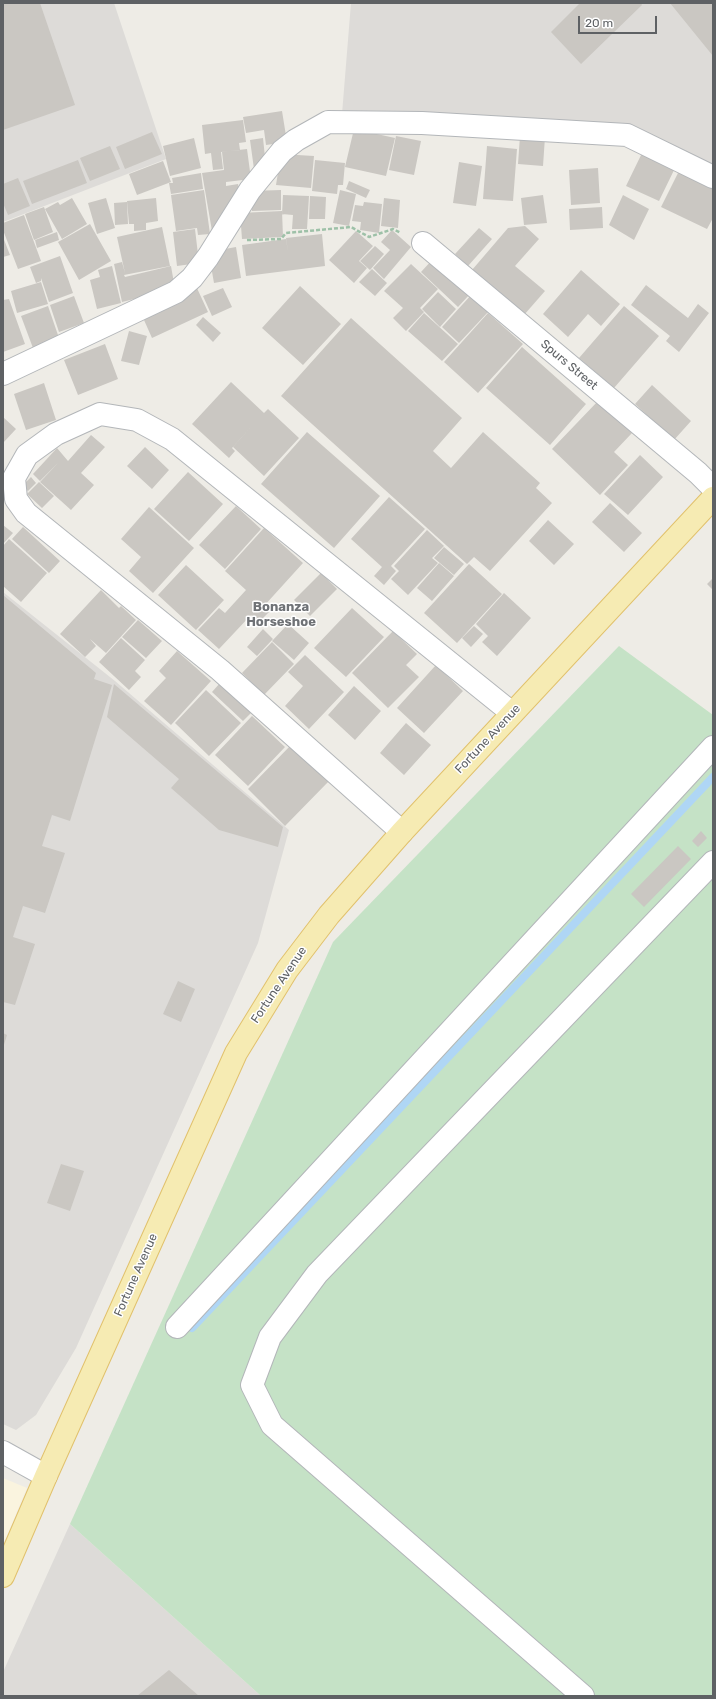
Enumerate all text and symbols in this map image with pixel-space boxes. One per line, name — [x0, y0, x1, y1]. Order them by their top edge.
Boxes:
scale bar — [580, 8, 659, 34]
text: 20 m — [585, 16, 613, 30]
street label: Spurs Street — [538, 337, 600, 393]
district label: Bonanza Horseshoe — [246, 599, 316, 630]
street label: Fortune Avenue — [452, 701, 524, 777]
street label: Fortune Avenue — [248, 944, 310, 1026]
street label: Fortune Avenue — [111, 1231, 161, 1319]

